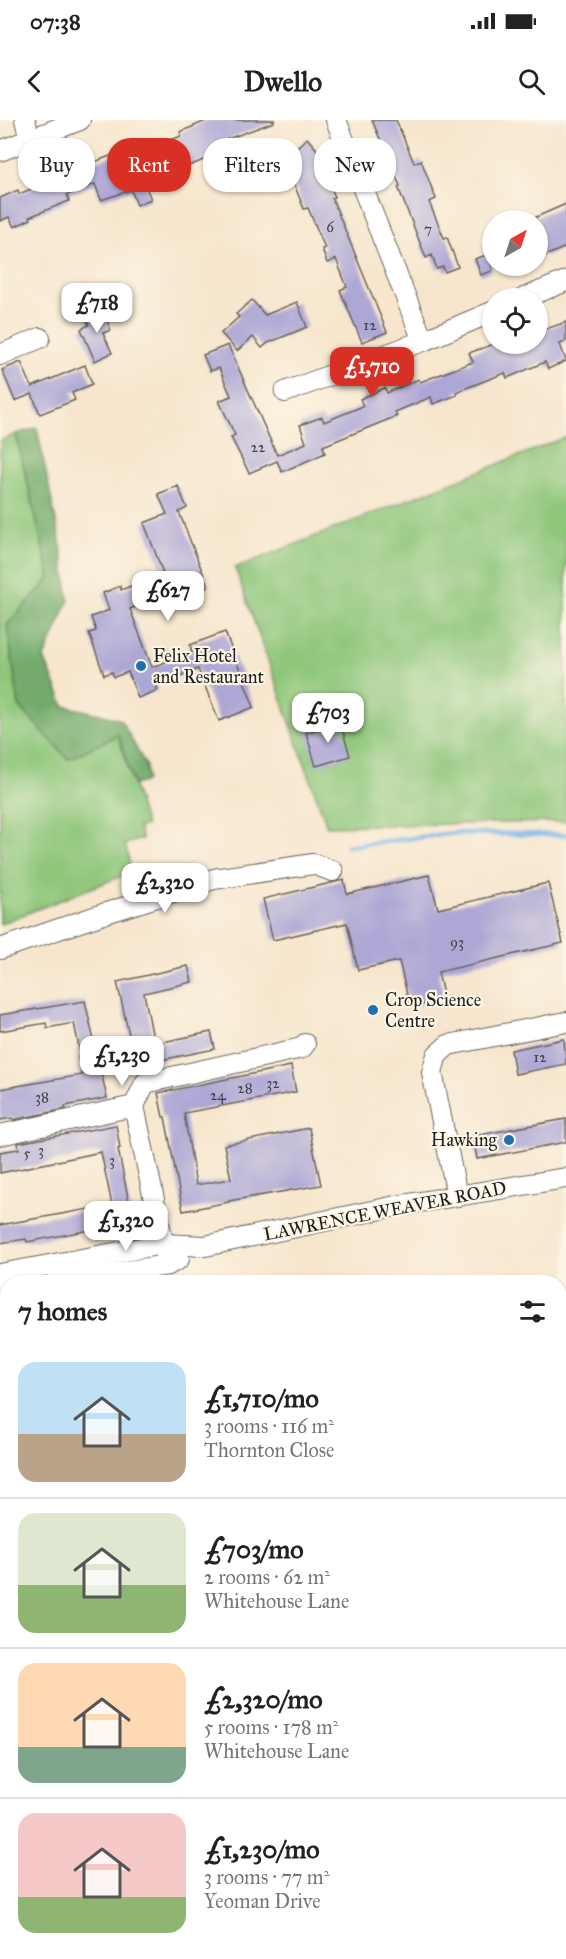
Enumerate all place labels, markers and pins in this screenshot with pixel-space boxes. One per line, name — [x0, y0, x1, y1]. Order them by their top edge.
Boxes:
pin: £718 — [61, 283, 133, 334]
pin: £1,710 — [323, 347, 421, 398]
pin: £627 — [132, 571, 204, 622]
place label: Felix Hotel and Restaurant — [153, 645, 264, 688]
marker: Felix Hotel and Restaurant — [134, 659, 148, 673]
pin: £703 — [292, 693, 364, 744]
pin: £2,320 — [116, 863, 214, 914]
place label: Crop Science Centre — [385, 989, 481, 1032]
marker: Crop Science Centre — [366, 1003, 380, 1017]
pin: £1,230 — [73, 1036, 171, 1087]
place label: Hawking — [431, 1129, 498, 1152]
marker: Hawking — [502, 1133, 516, 1147]
pin: £1,320 — [77, 1201, 175, 1252]

